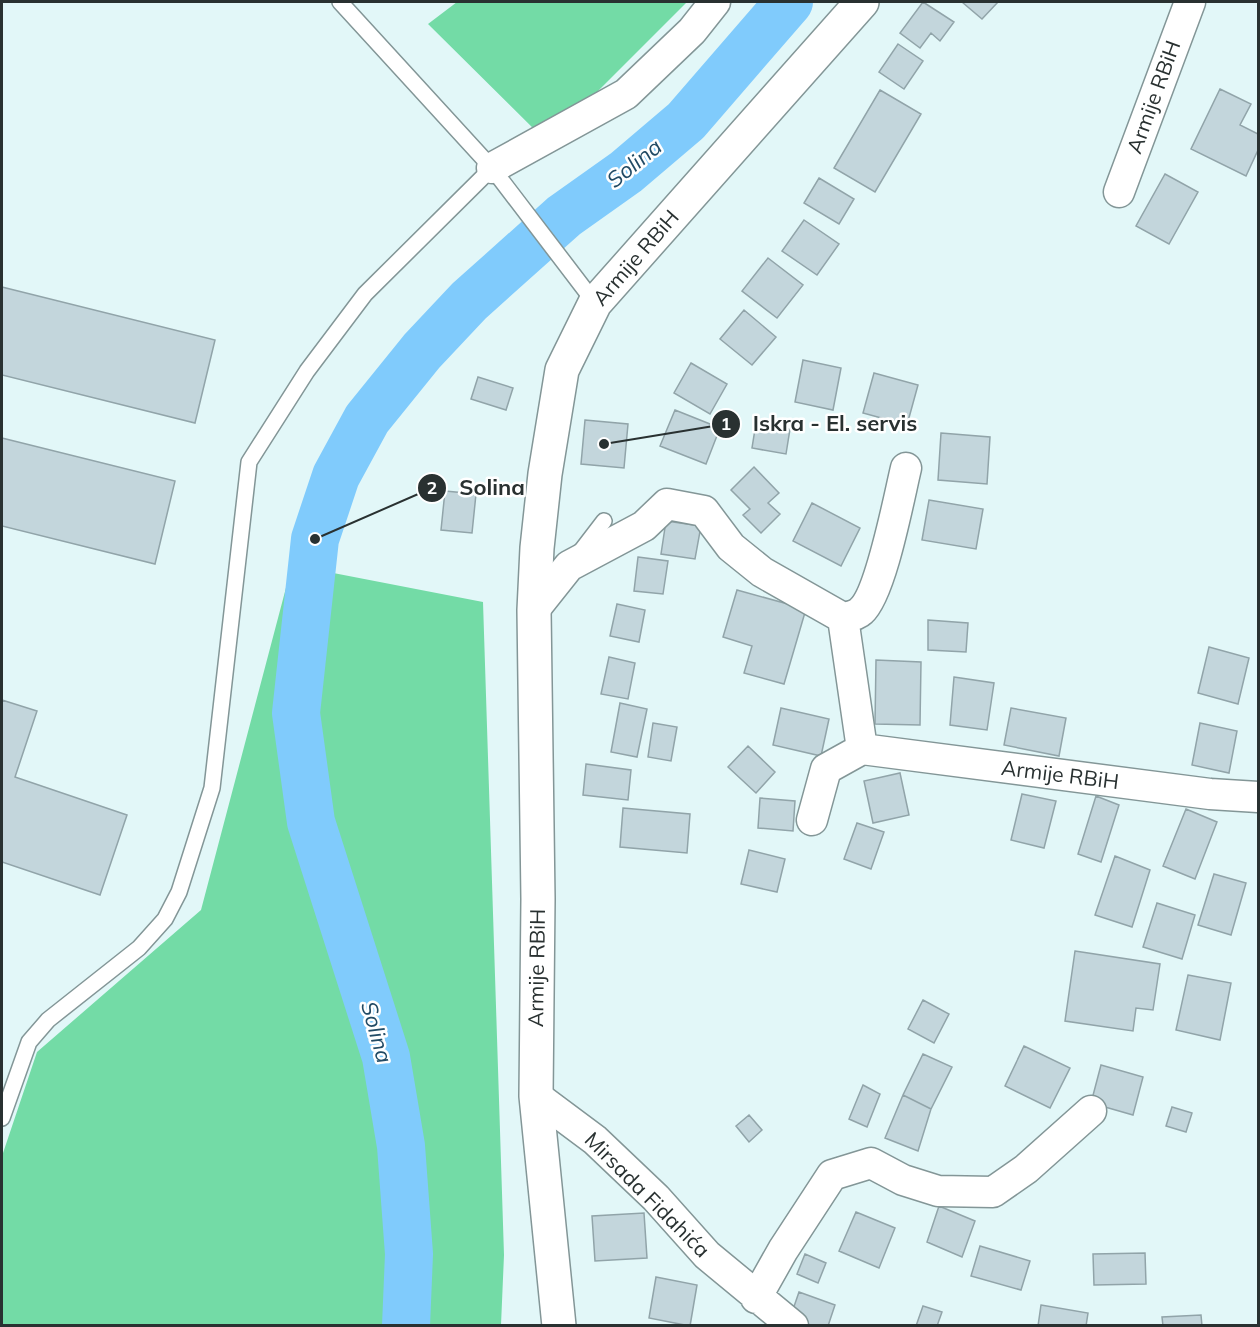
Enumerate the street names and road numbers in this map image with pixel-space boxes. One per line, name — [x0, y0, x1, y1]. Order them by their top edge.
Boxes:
street label: Armije RBiH — [1121, 37, 1186, 157]
street label: Armije RBiH — [587, 204, 684, 311]
street label: Armije RBiH — [1000, 754, 1120, 794]
street label: Armije RBiH — [522, 909, 550, 1027]
street label: Mirsada Fidahića — [580, 1126, 716, 1262]

